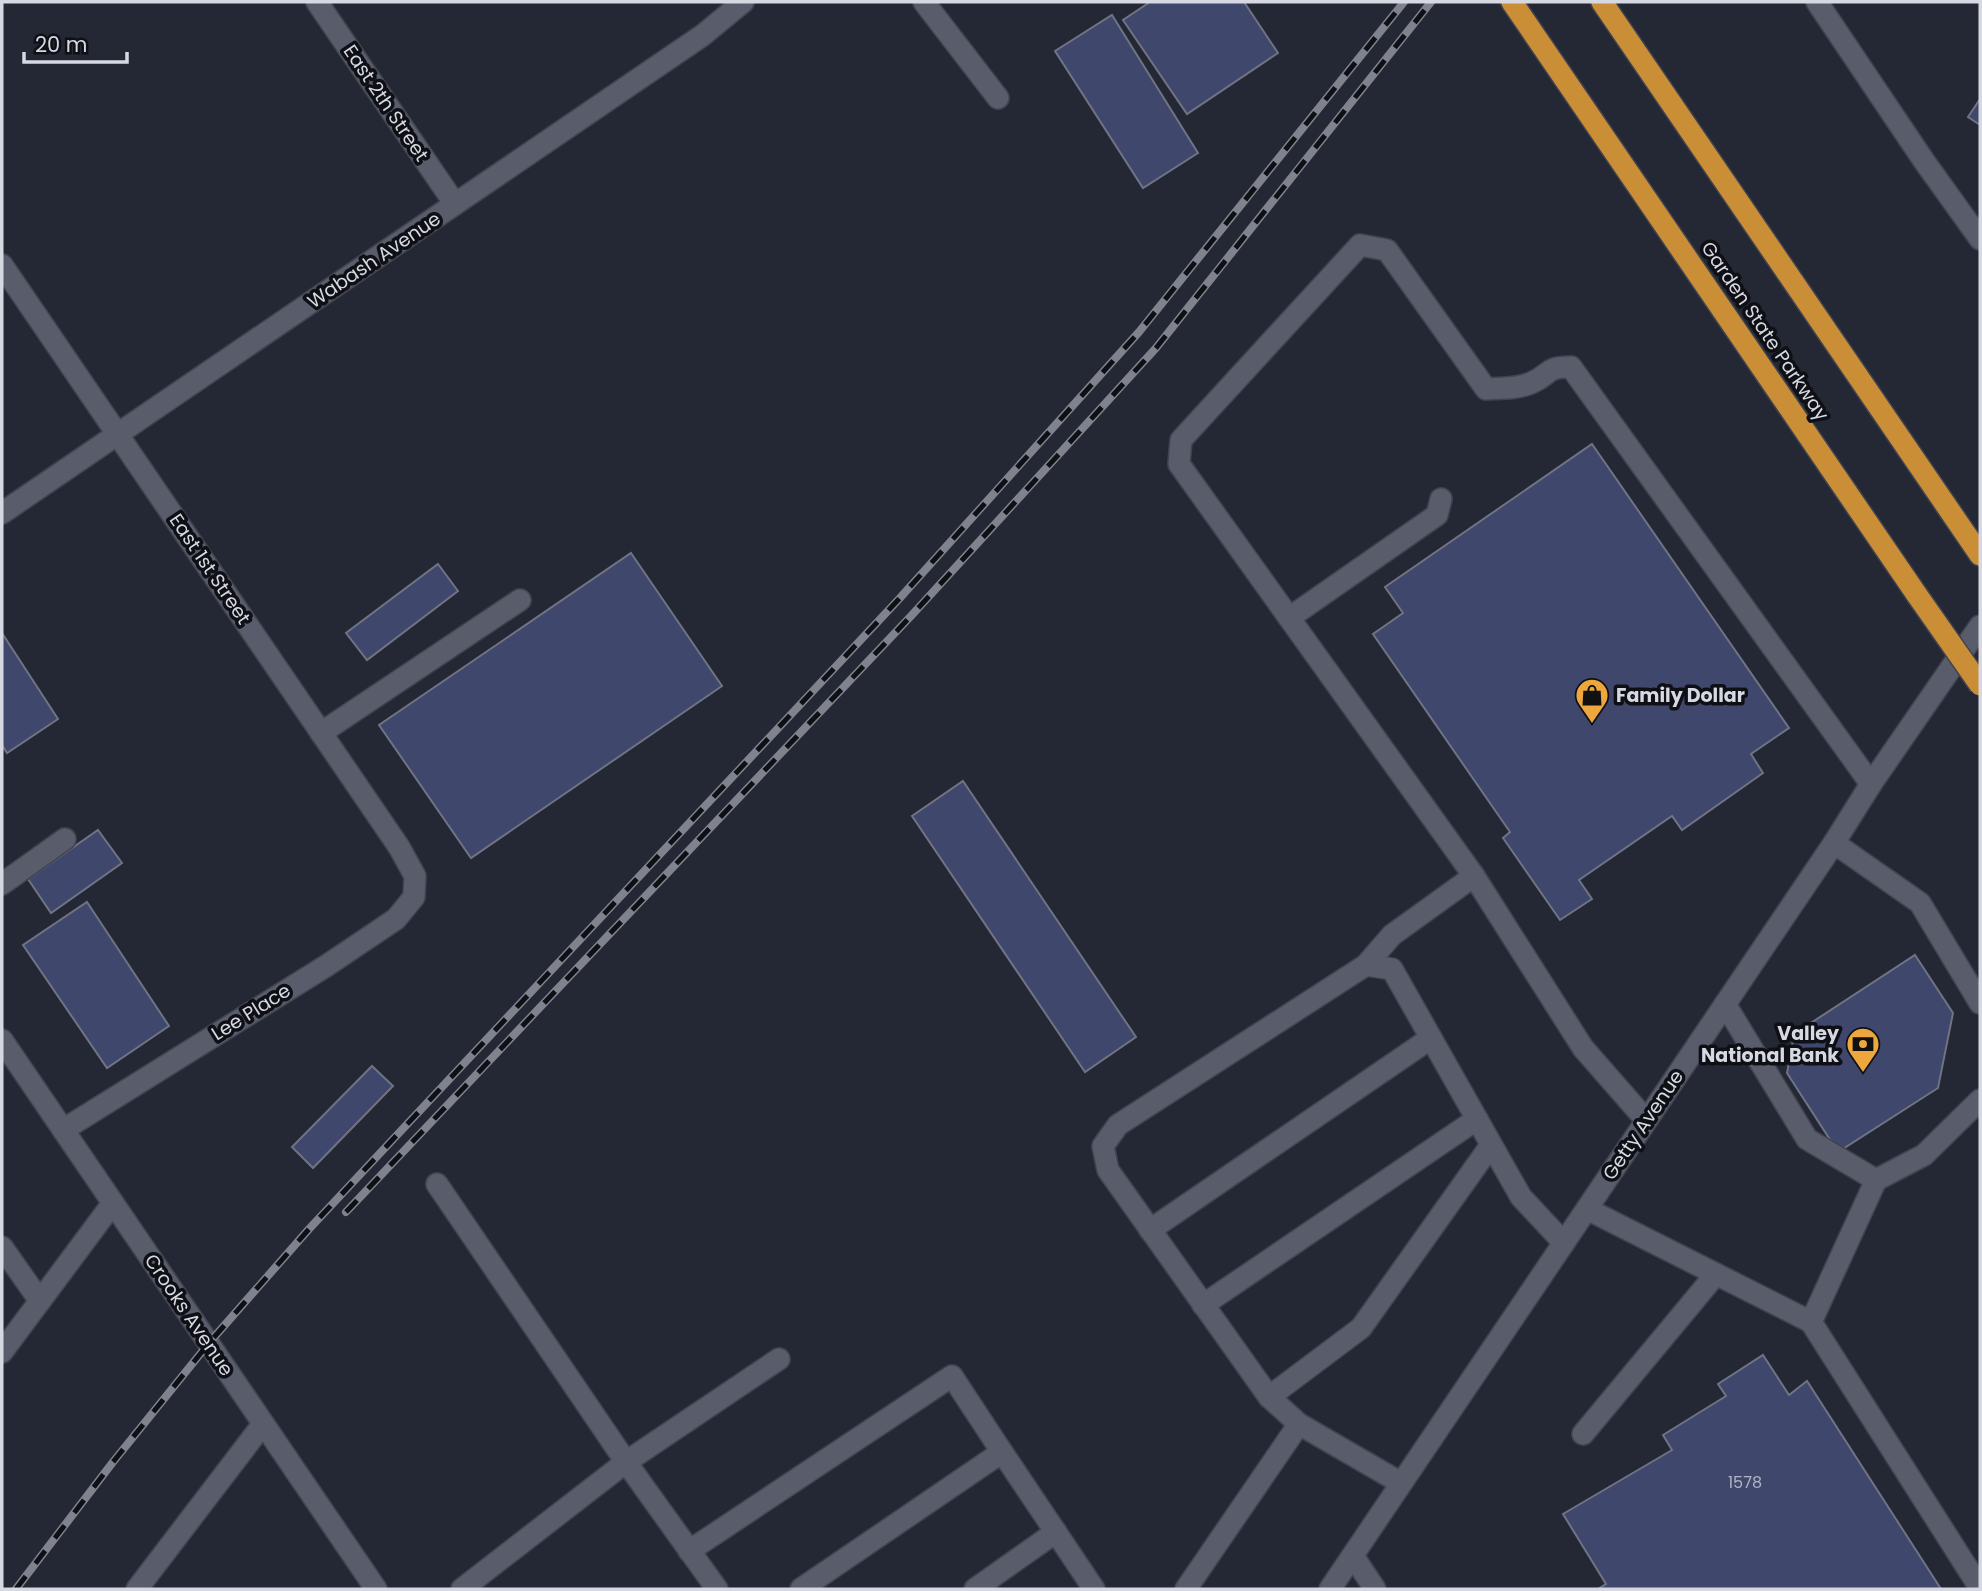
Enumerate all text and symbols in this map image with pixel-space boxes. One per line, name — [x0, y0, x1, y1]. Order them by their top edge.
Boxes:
scale bar — [24, 21, 128, 65]
text: 20 m — [35, 30, 88, 59]
street label: East 2th Street — [337, 39, 435, 167]
street label: Wabash Avenue — [302, 205, 446, 315]
street label: Garden State Parkway — [1695, 236, 1835, 426]
street label: East 1st Street — [163, 508, 257, 630]
shop icon: Family Dollar — [1573, 676, 1611, 725]
place label: Family Dollar — [1616, 682, 1745, 709]
street label: Lee Place — [206, 977, 296, 1047]
place label: Valley National Bank — [1701, 1020, 1840, 1069]
bank icon: Valley National Bank — [1844, 1025, 1882, 1074]
street label: Getty Avenue — [1596, 1065, 1690, 1185]
street label: Crooks Avenue — [138, 1249, 240, 1381]
house number: 1578 — [1728, 1471, 1762, 1494]

